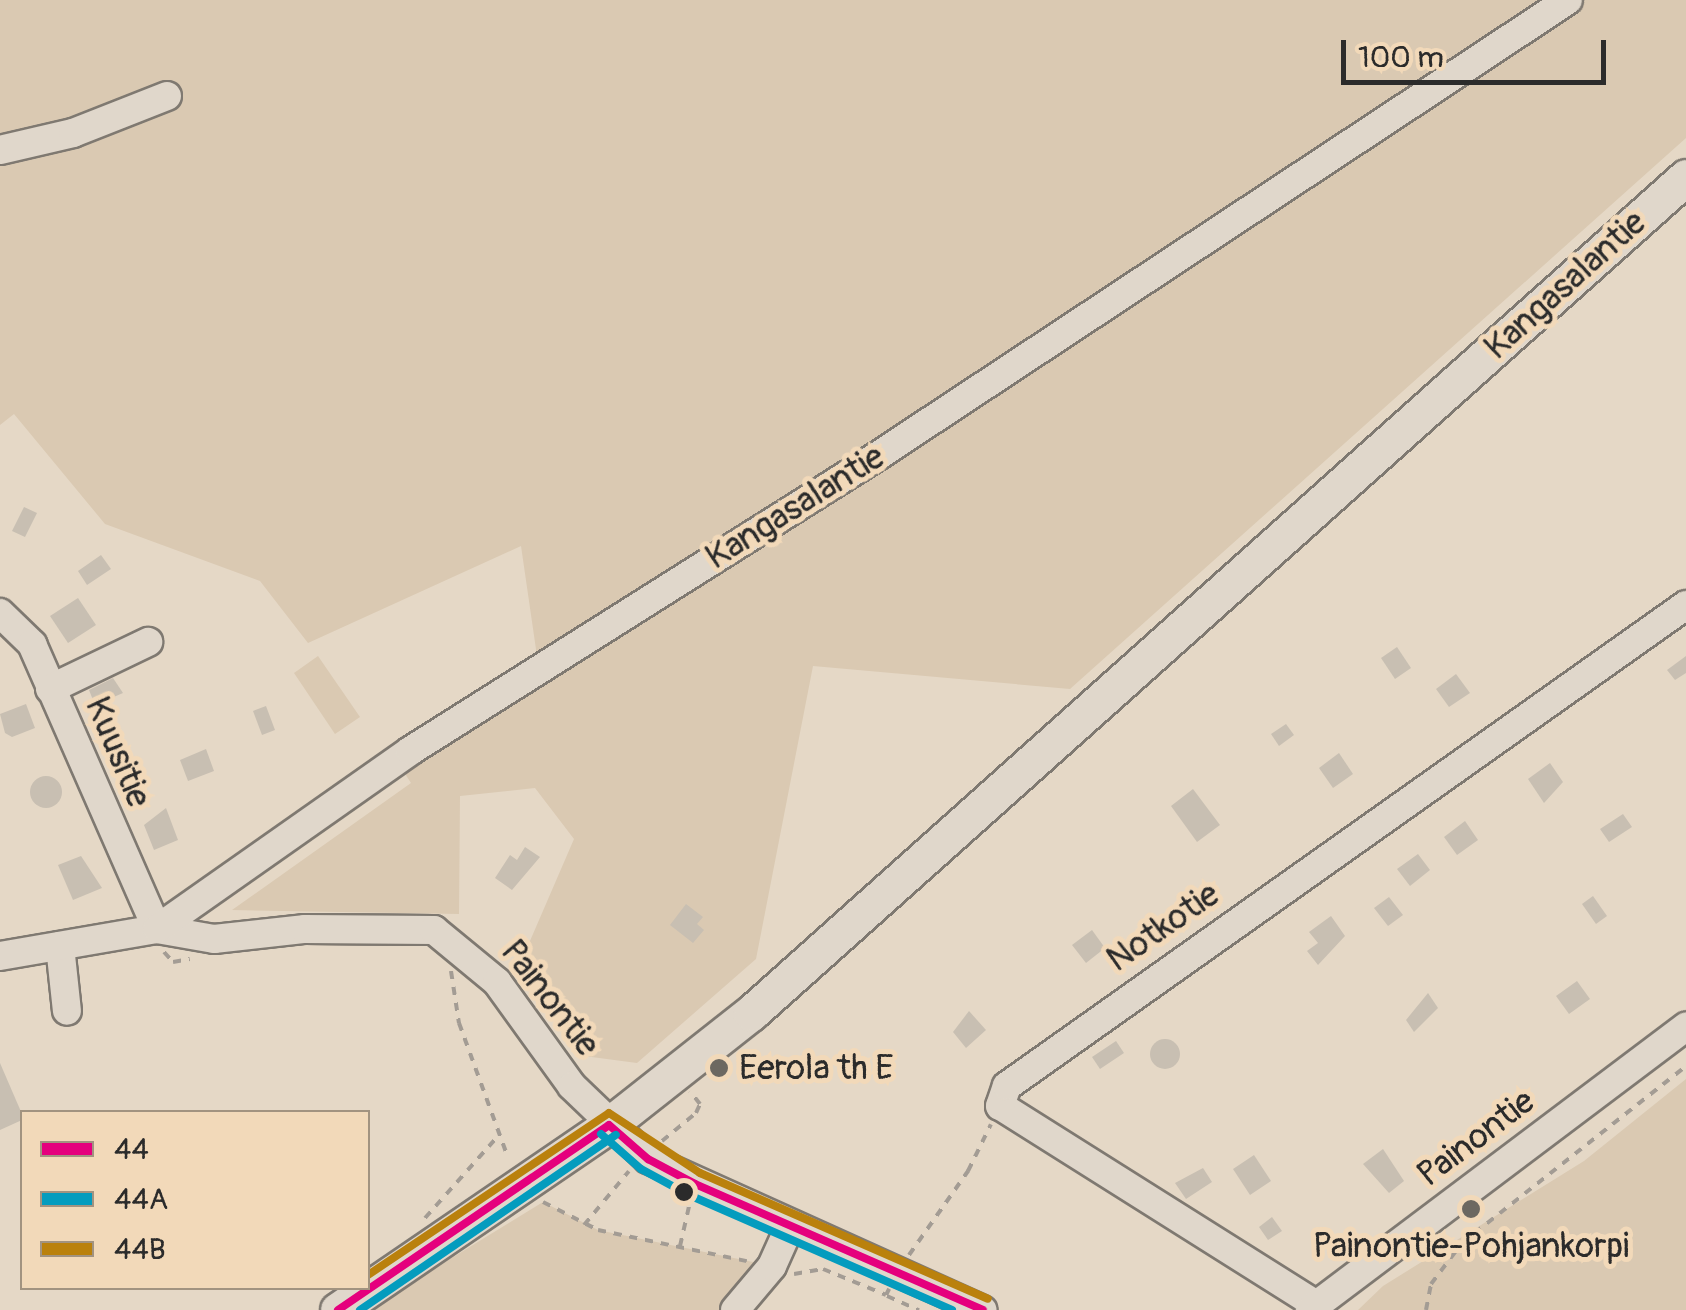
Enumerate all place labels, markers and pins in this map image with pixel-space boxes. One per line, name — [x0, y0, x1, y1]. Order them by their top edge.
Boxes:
place label: Eerola th E — [739, 1047, 894, 1089]
marker: Eerola th E — [708, 1057, 730, 1079]
unlabelled marker — [674, 1182, 694, 1202]
marker: Painontie-Pohjankorpi — [1460, 1198, 1482, 1220]
place label: Painontie-Pohjankorpi — [1313, 1225, 1629, 1267]

